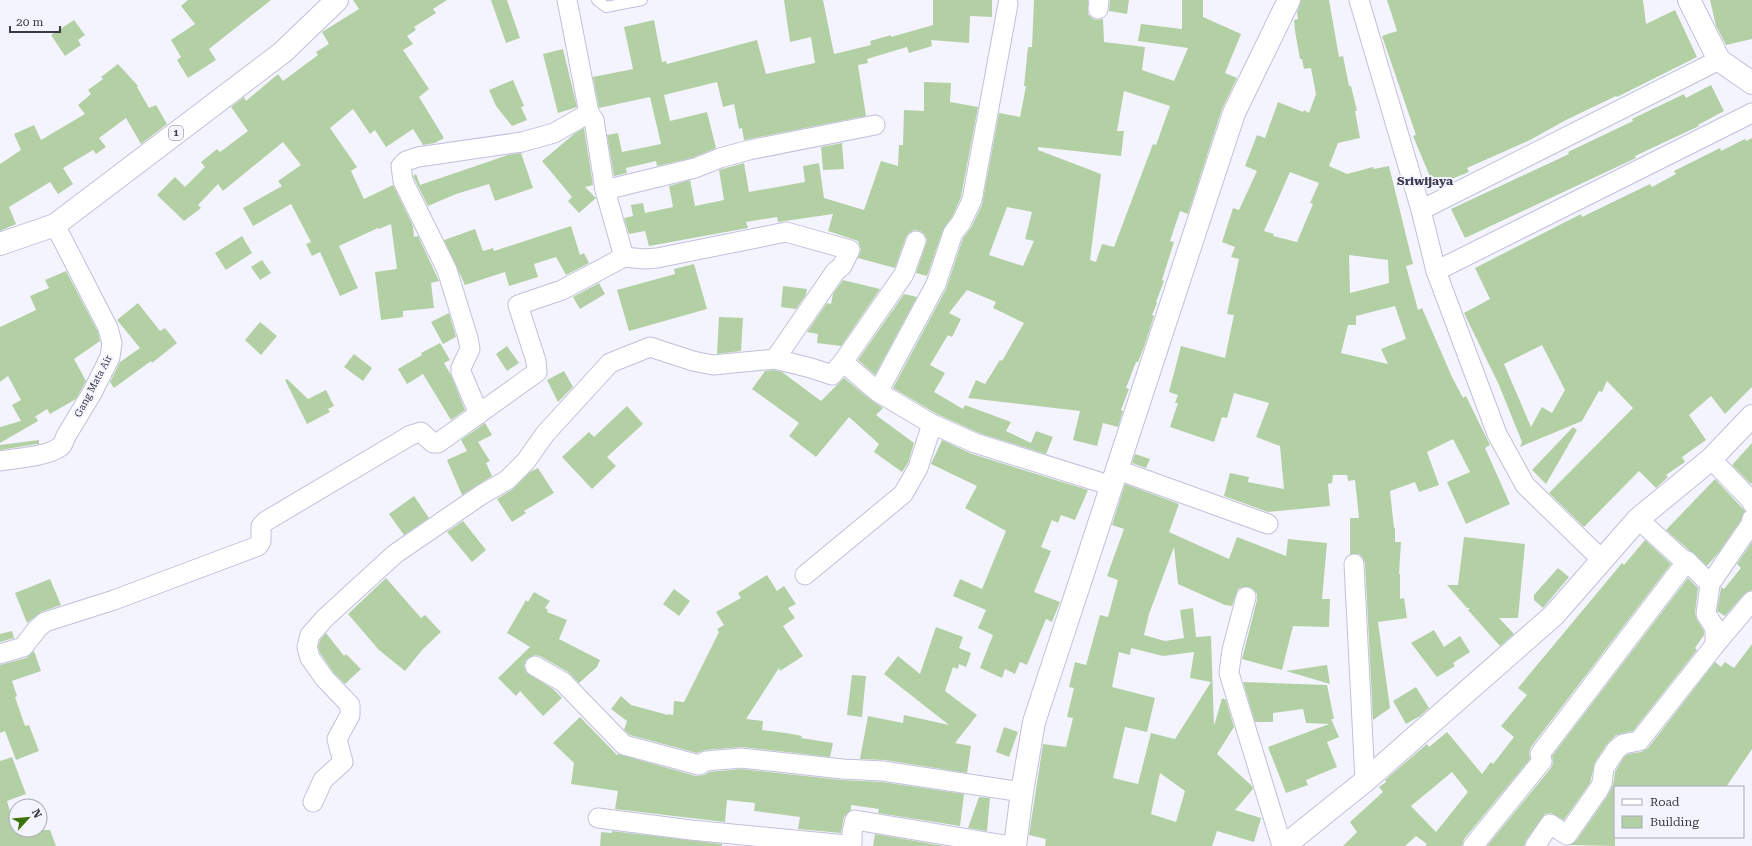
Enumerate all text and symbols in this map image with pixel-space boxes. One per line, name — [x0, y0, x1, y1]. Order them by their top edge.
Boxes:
scale bar — [10, 8, 60, 34]
text: 20 m — [16, 15, 43, 29]
road number: 1 — [169, 126, 183, 140]
district label: Sriwijaya — [1397, 174, 1453, 188]
street label: Gang Mata Air — [72, 353, 114, 419]
legend — [1614, 786, 1744, 838]
text: Road — [1650, 795, 1680, 809]
north arrow — [8, 798, 48, 838]
text: N — [29, 807, 44, 821]
text: Building — [1650, 815, 1699, 829]

